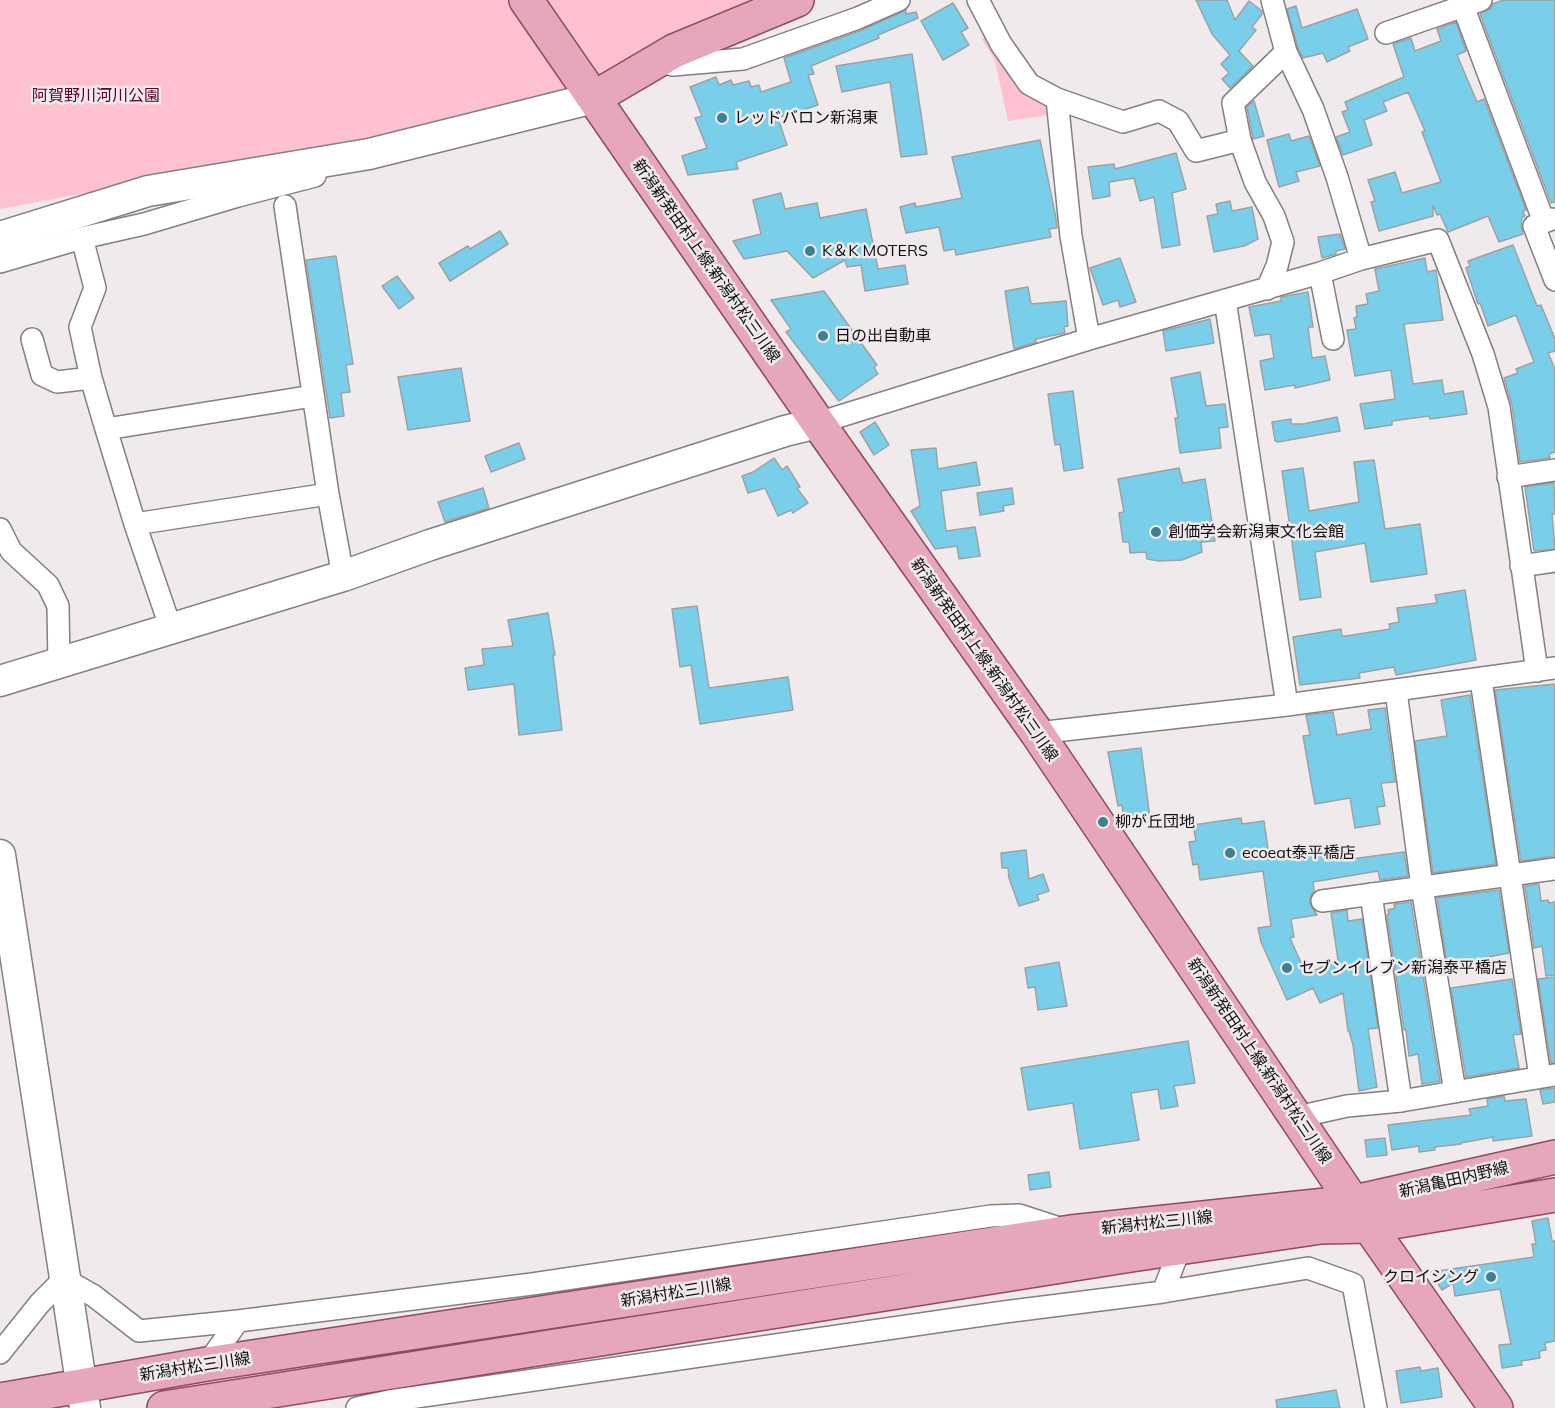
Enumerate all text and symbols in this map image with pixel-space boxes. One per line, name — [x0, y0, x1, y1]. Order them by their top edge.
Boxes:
park label: 阿賀野川河川公園 — [32, 86, 160, 106]
place label: レッドバロン新潟東 — [734, 108, 878, 128]
marker: レッドバロン新潟東 — [715, 111, 729, 125]
street label: 新潟新発田村上線;新潟村松三川線 — [628, 156, 784, 366]
place label: K＆K MOTERS — [822, 241, 928, 261]
marker: K＆K MOTERS — [803, 244, 817, 258]
place label: 日の出自動車 — [835, 326, 931, 346]
marker: 日の出自動車 — [816, 329, 830, 343]
place label: 創価学会新潟東文化会館 — [1168, 522, 1344, 542]
marker: 創価学会新潟東文化会館 — [1149, 525, 1163, 539]
street label: 新潟新発田村上線;新潟村松三川線 — [906, 555, 1062, 765]
place label: 柳が丘団地 — [1115, 812, 1195, 832]
marker: 柳が丘団地 — [1096, 815, 1110, 829]
place label: ecoeat泰平橋店 — [1242, 843, 1356, 863]
marker: ecoeat泰平橋店 — [1223, 846, 1237, 860]
street label: 新潟新発田村上線;新潟村松三川線 — [1183, 955, 1335, 1167]
place label: セブンイレブン新潟泰平橋店 — [1299, 958, 1507, 978]
marker: セブンイレブン新潟泰平橋店 — [1280, 961, 1294, 975]
street label: 新潟亀田内野線 — [1397, 1158, 1511, 1202]
street label: 新潟村松三川線 — [1100, 1208, 1214, 1238]
place label: クロイシング — [1383, 1267, 1479, 1287]
marker: クロイシング — [1484, 1270, 1498, 1284]
street label: 新潟村松三川線 — [619, 1275, 733, 1311]
street label: 新潟村松三川線 — [138, 1349, 252, 1385]

